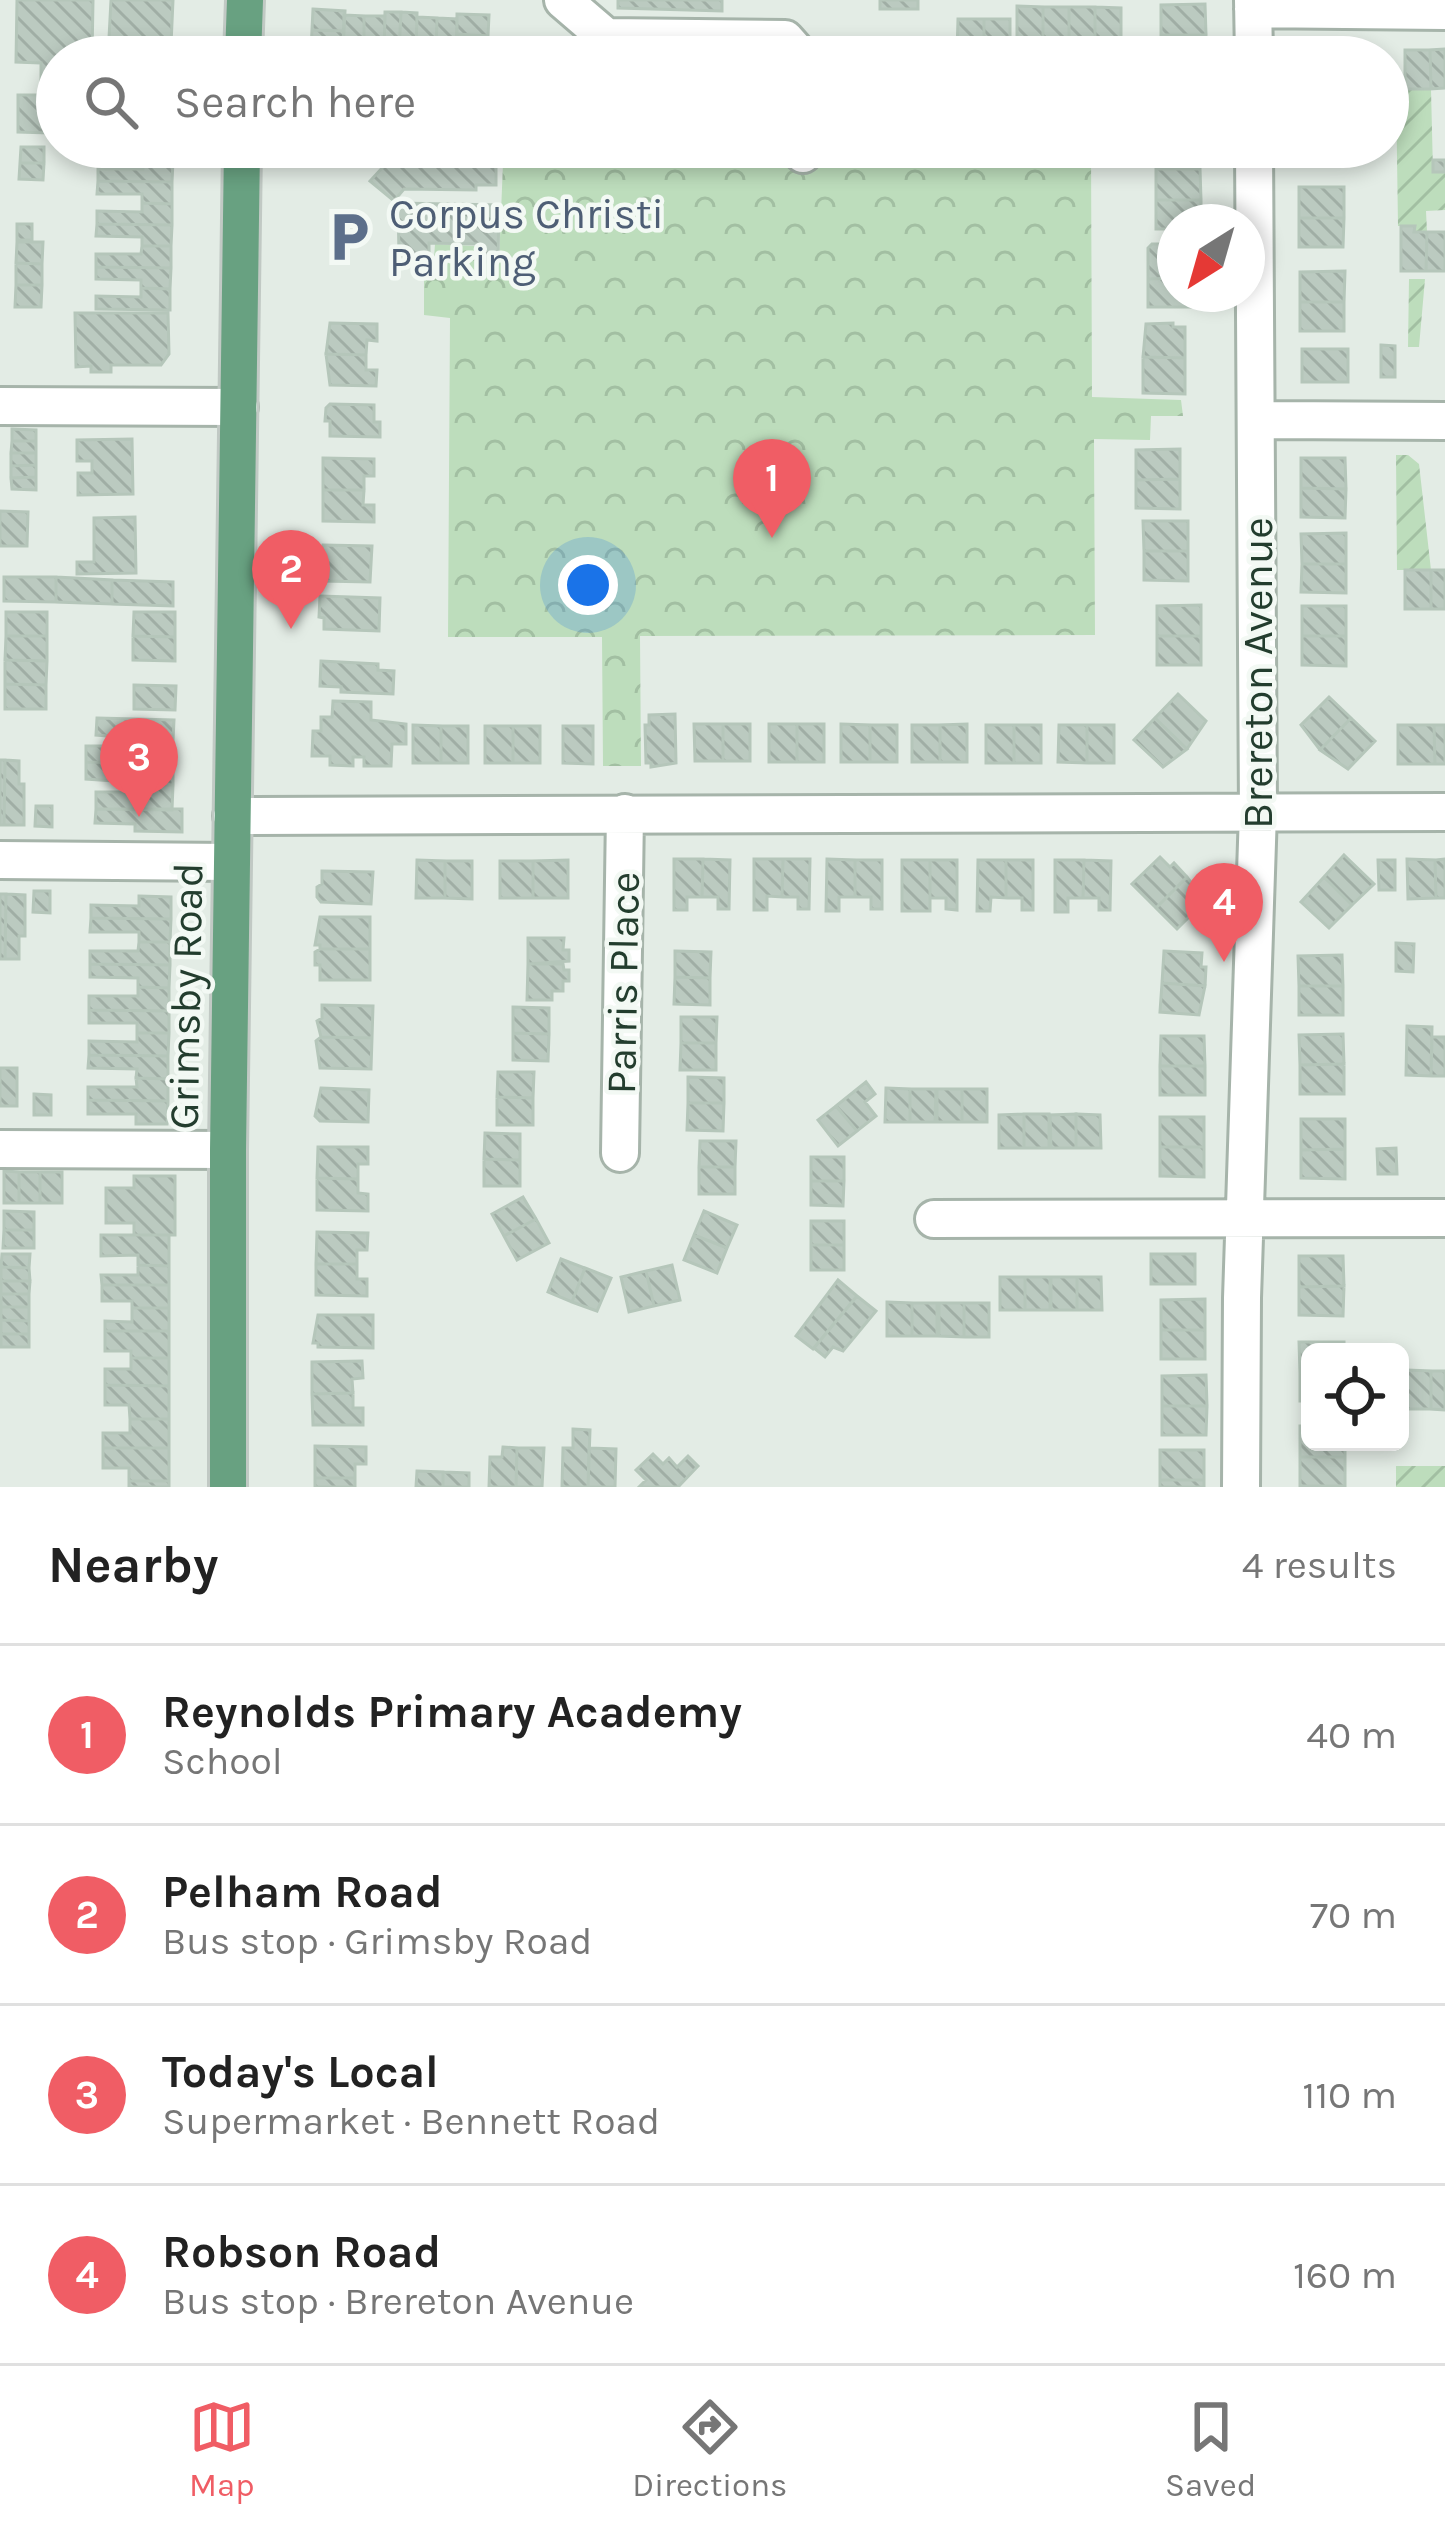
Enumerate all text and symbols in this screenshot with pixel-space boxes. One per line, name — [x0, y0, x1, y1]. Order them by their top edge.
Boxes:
search box — [36, 36, 1409, 168]
icon: search — [78, 69, 144, 135]
text: Search here — [174, 76, 416, 128]
place label: Corpus Christi Parking — [389, 189, 664, 287]
north arrow — [1157, 204, 1265, 312]
parking icon: Corpus Christi Parking — [320, 208, 378, 266]
pin: 1 — [733, 439, 811, 538]
street label: Brereton Avenue — [1233, 517, 1283, 829]
pin: 2 — [252, 530, 330, 629]
your location — [558, 555, 618, 615]
pin: 3 — [100, 718, 178, 817]
street label: Grimsby Road — [159, 862, 213, 1130]
pin: 4 — [1185, 863, 1263, 962]
street label: Parris Place — [596, 871, 650, 1095]
map controls — [1301, 1343, 1409, 1451]
button: locate — [1301, 1343, 1409, 1451]
text: Nearby — [48, 1535, 218, 1595]
text: 4 results — [1242, 1542, 1397, 1588]
text: Reynolds Primary Academy — [162, 1686, 742, 1738]
text: 1 — [80, 1712, 94, 1758]
text: 40 m — [1306, 1712, 1397, 1758]
text: School — [162, 1738, 283, 1784]
text: Pelham Road — [162, 1866, 443, 1918]
text: 2 — [75, 1892, 99, 1938]
text: 70 m — [1310, 1892, 1397, 1938]
text: Bus stop · Grimsby Road — [162, 1918, 592, 1964]
text: Today's Local — [162, 2046, 439, 2098]
text: 3 — [75, 2072, 99, 2118]
text: 110 m — [1302, 2072, 1397, 2118]
text: Supermarket · Bennett Road — [162, 2098, 660, 2144]
text: Robson Road — [162, 2226, 441, 2278]
text: 4 — [75, 2252, 99, 2298]
text: 160 m — [1293, 2252, 1397, 2298]
text: Bus stop · Brereton Avenue — [162, 2278, 634, 2324]
tab: Map — [189, 2394, 255, 2504]
tab: Directions — [632, 2394, 787, 2504]
tab: Saved — [1165, 2394, 1256, 2504]

